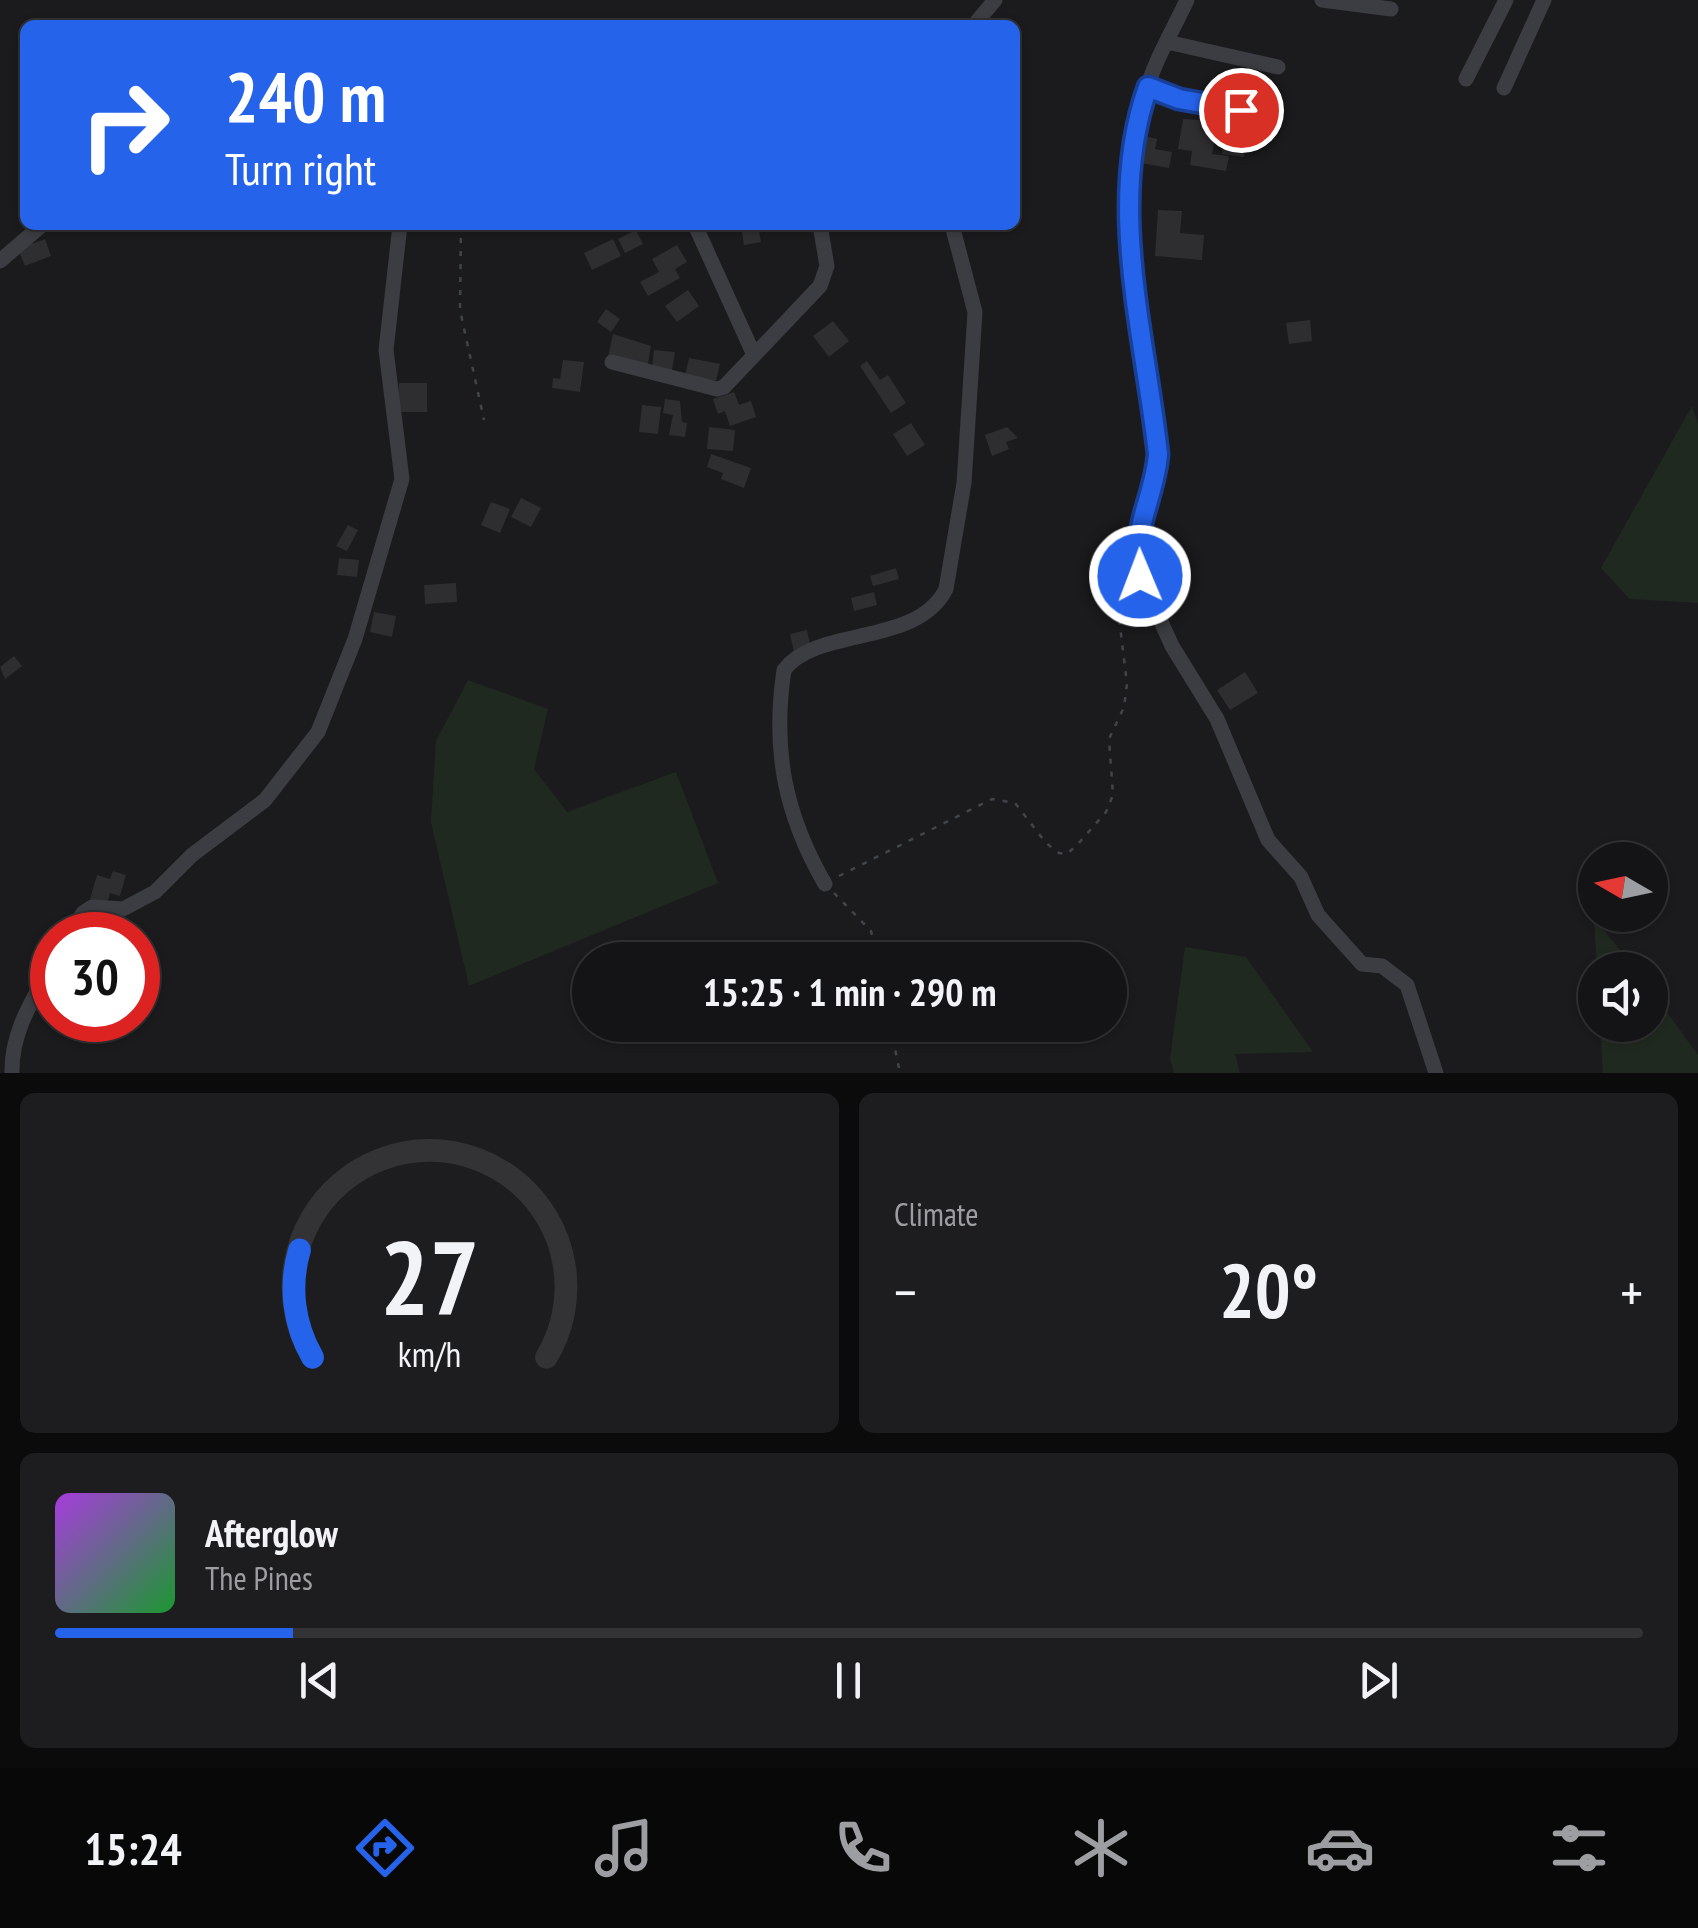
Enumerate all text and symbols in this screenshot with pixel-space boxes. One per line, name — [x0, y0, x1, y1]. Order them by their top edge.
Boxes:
text: 240 m — [225, 51, 386, 141]
icon: right — [60, 60, 190, 190]
pin — [1199, 68, 1284, 153]
icon: arrive — [1214, 83, 1269, 138]
text: Turn right — [225, 139, 376, 197]
position arrow — [1088, 524, 1192, 628]
north arrow — [1578, 842, 1668, 932]
map controls — [1578, 842, 1668, 1042]
speed limit sign: 30 — [30, 912, 160, 1042]
button: sound — [1578, 952, 1668, 1042]
text: 15:25 · 1 min · 290 m — [703, 967, 996, 1016]
text: Climate — [894, 1193, 978, 1235]
text: 27 — [380, 1209, 479, 1344]
text: 20° — [1219, 1242, 1318, 1339]
text: − — [894, 1256, 917, 1327]
text: + — [1620, 1256, 1643, 1327]
text: km/h — [398, 1331, 461, 1377]
text: Afterglow — [205, 1508, 338, 1557]
text: The Pines — [205, 1557, 313, 1599]
icon: previous — [292, 1653, 347, 1708]
icon: pause — [821, 1653, 876, 1708]
icon: next — [1351, 1653, 1406, 1708]
icon: directions — [350, 1813, 420, 1883]
icon: music — [589, 1813, 659, 1883]
icon: phone — [828, 1813, 898, 1883]
icon: climate — [1066, 1813, 1136, 1883]
icon: car — [1305, 1813, 1375, 1883]
icon: filters — [1544, 1813, 1614, 1883]
text: 15:24 — [84, 1819, 182, 1877]

